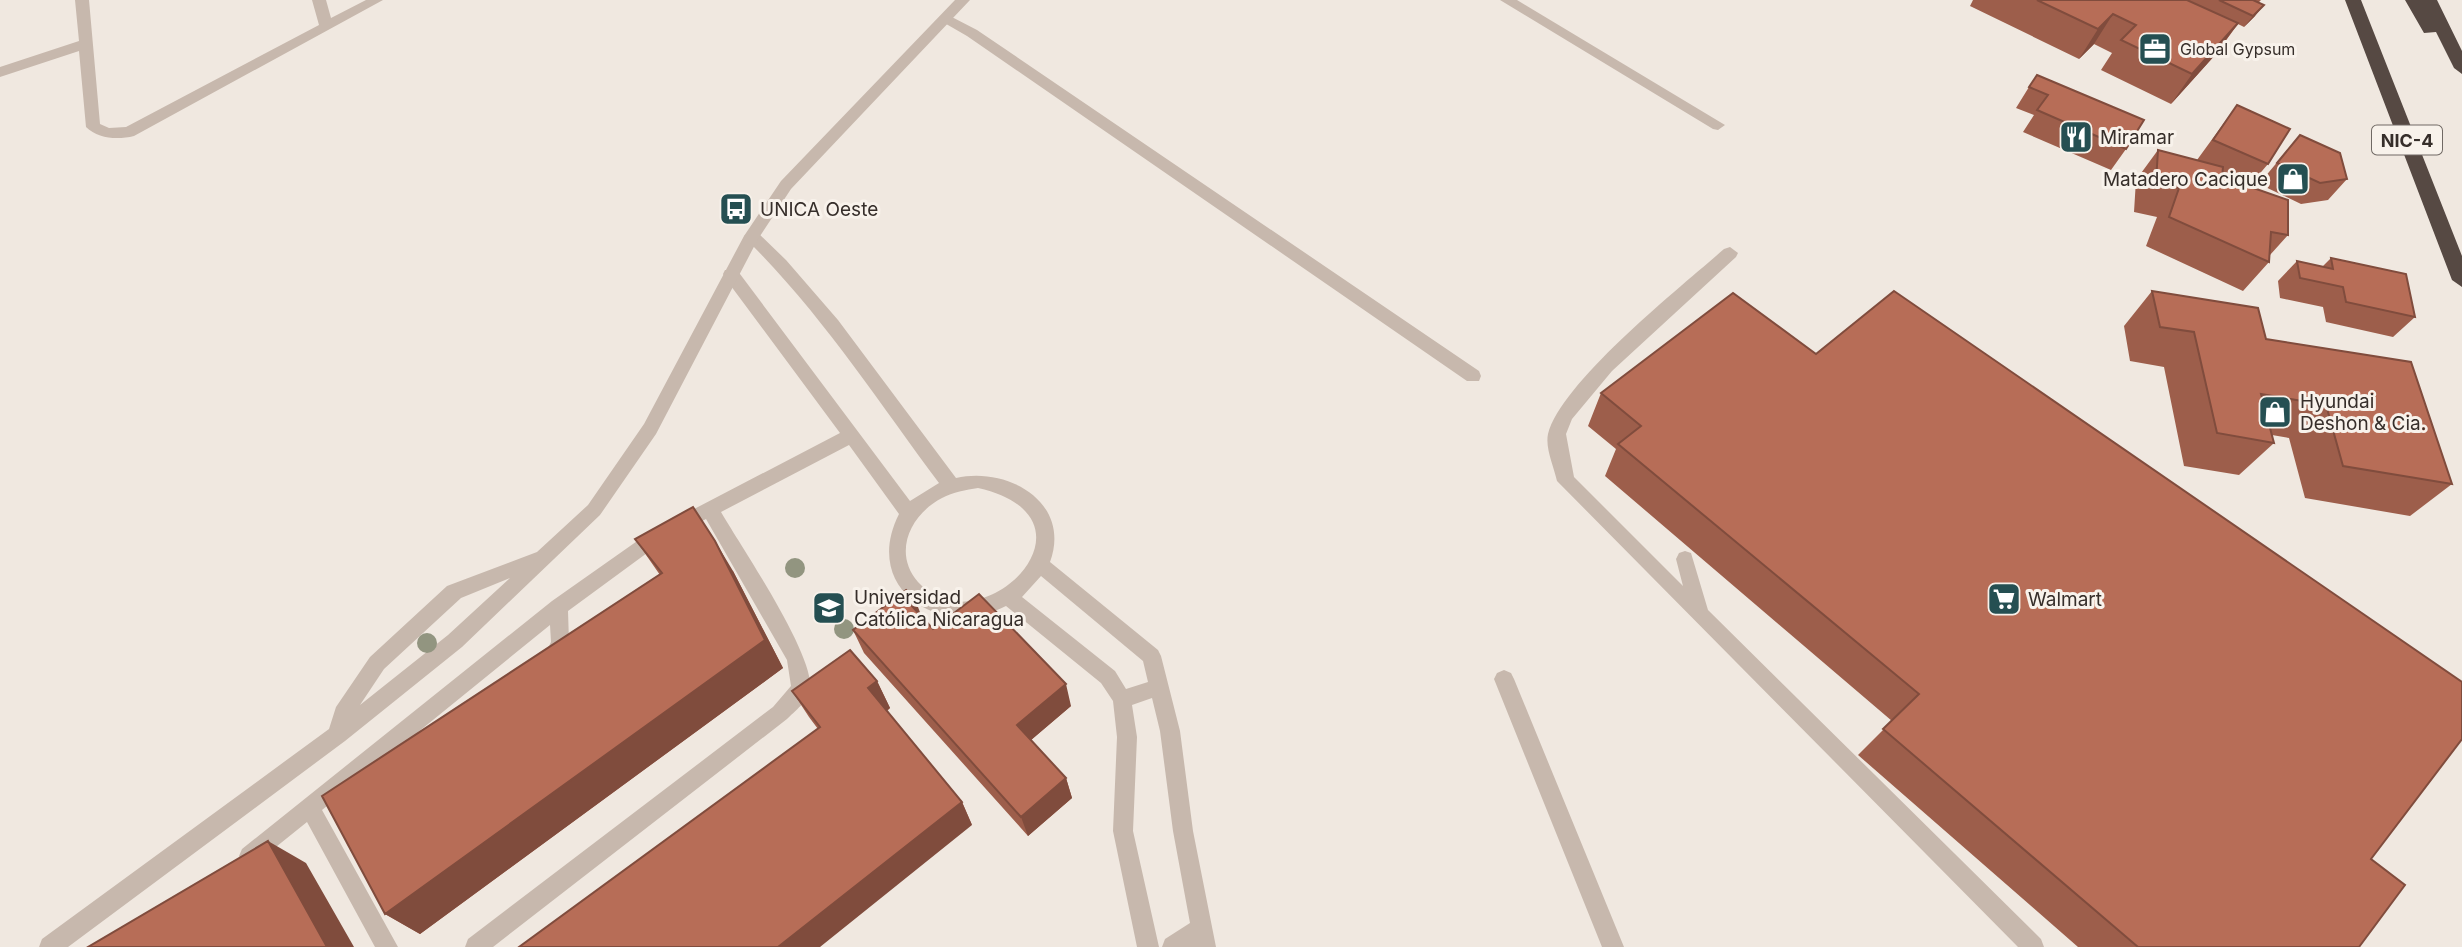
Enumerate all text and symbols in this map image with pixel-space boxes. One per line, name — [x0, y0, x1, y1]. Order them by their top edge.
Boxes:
office icon: Global Gypsum — [2136, 30, 2174, 68]
place label: Global Gypsum — [2180, 39, 2295, 59]
restaurant icon: Miramar — [2057, 118, 2095, 156]
road number: NIC-4 — [2372, 125, 2442, 154]
place label: Miramar — [2100, 126, 2174, 149]
shop icon: Matadero Cacique — [2274, 160, 2312, 198]
place label: Matadero Cacique — [2103, 168, 2268, 191]
bus stop icon: UNICA Oeste — [717, 190, 755, 228]
place label: UNICA Oeste — [760, 198, 878, 221]
place label: Hyundai Deshon & Cia. — [2300, 390, 2426, 435]
shop icon: Hyundai Deshon & Cia. — [2256, 393, 2294, 431]
supermarket icon: Walmart — [1985, 580, 2023, 618]
place label: Universidad Católica Nicaragua — [854, 586, 1024, 631]
place label: Walmart — [2028, 588, 2102, 611]
school or university icon: Universidad Católica Nicaragua — [810, 589, 848, 627]

